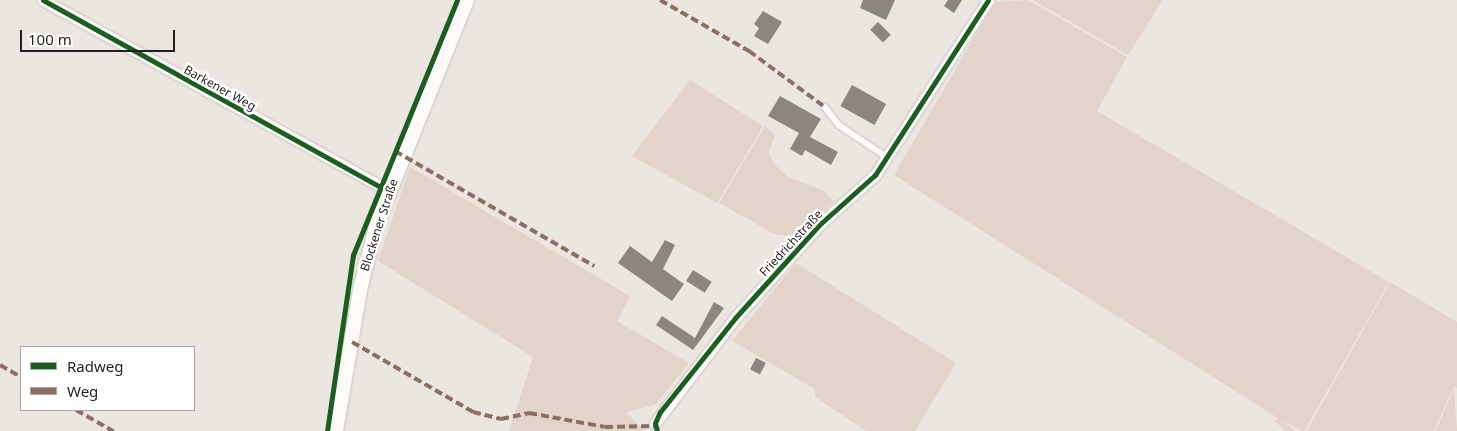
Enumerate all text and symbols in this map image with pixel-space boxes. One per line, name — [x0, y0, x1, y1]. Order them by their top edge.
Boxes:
scale bar — [22, 20, 178, 52]
text: 100 m — [28, 29, 72, 49]
street label: Barkener Weg — [182, 62, 258, 114]
street label: Blockener Straße — [357, 177, 401, 273]
street label: Friedrichstraße — [757, 207, 825, 279]
legend — [20, 346, 195, 411]
text: Radweg — [67, 356, 123, 376]
text: Weg — [67, 381, 98, 401]

